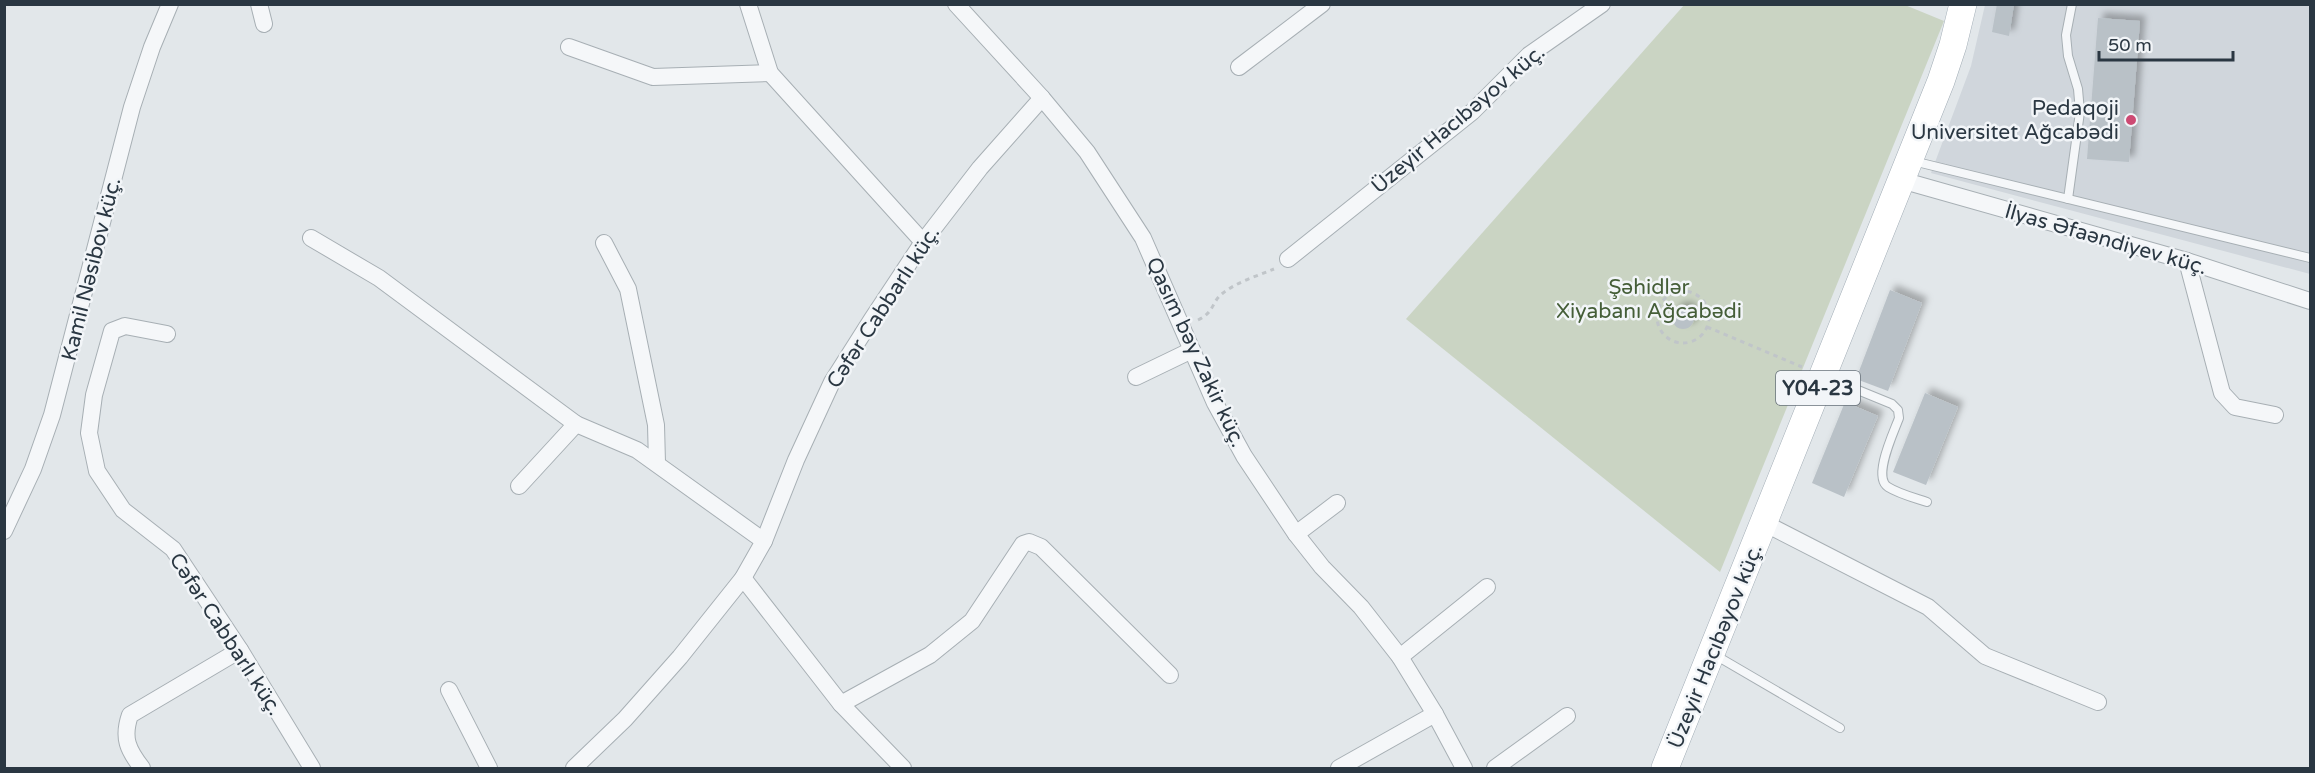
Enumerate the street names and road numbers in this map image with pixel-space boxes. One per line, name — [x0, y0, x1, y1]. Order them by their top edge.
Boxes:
street label: Üzeyir Hacıbəyov küç. — [1367, 40, 1550, 199]
street label: Kamil Nəsibov küç. — [57, 175, 126, 363]
street label: İlyas Əfaəndiyev küç. — [2002, 199, 2210, 280]
street label: Cəfər Cabbarlı küç. — [822, 221, 945, 393]
street label: Qasım bəy Zakir küç. — [1141, 253, 1251, 451]
road number: Y04-23 — [1776, 371, 1860, 405]
street label: Üzeyir Hacıbəyov küç. — [1663, 540, 1768, 752]
street label: Cəfər Cabbarlı küç. — [164, 548, 287, 720]

